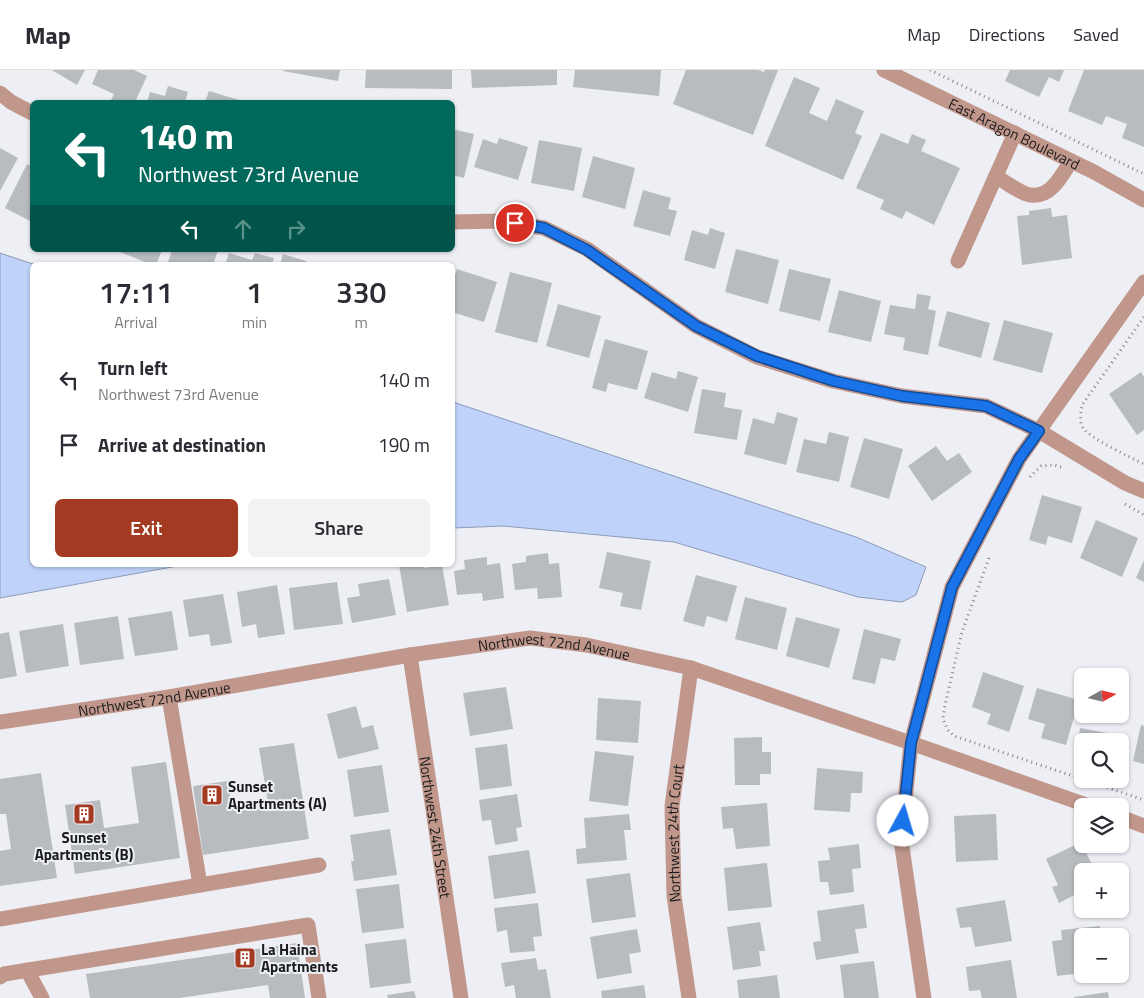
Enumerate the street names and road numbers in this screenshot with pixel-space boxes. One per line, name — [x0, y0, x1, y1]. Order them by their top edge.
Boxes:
street label: East Aragon Boulevard — [945, 92, 1084, 175]
street label: Northwest 72nd Avenue — [476, 626, 632, 666]
street label: Northwest 72nd Avenue — [76, 675, 232, 722]
street label: Northwest 24th Street — [414, 755, 458, 900]
street label: Northwest 24th Court — [660, 762, 689, 904]

